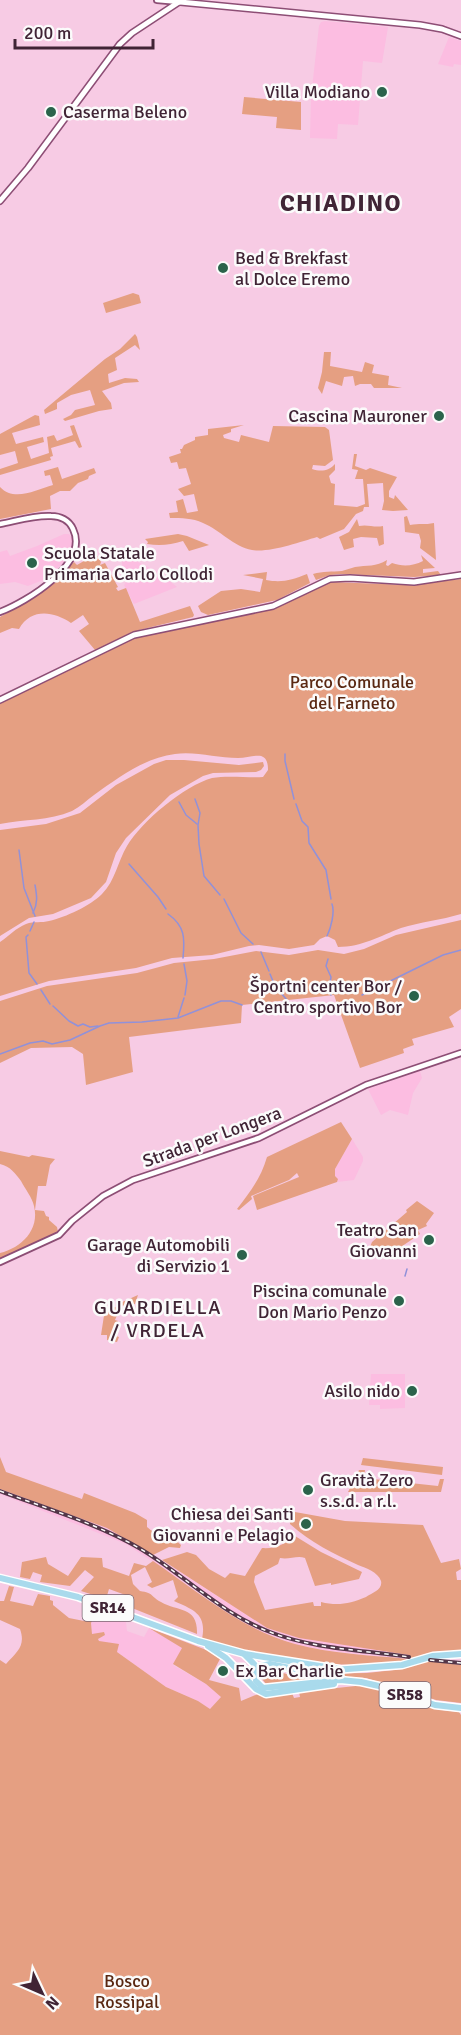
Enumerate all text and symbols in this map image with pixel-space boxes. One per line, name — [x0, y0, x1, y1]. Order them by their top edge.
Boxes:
scale bar — [15, 12, 153, 50]
text: 200 m — [24, 22, 71, 44]
place label: Villa Modiano — [265, 81, 370, 103]
marker: Villa Modiano — [375, 85, 389, 99]
place label: Caserma Beleno — [63, 101, 187, 123]
marker: Caserma Beleno — [44, 105, 58, 119]
district label: CHIADINO — [280, 188, 402, 218]
place label: Bed & Brekfast al Dolce Eremo — [235, 247, 350, 290]
marker: Bed & Brekfast al Dolce Eremo — [216, 261, 230, 275]
place label: Cascina Mauroner — [288, 405, 427, 427]
marker: Cascina Mauroner — [432, 409, 446, 423]
place label: Scuola Statale Primaria Carlo Collodi — [44, 542, 213, 585]
marker: Scuola Statale Primaria Carlo Collodi — [25, 556, 39, 570]
park label: Parco Comunale del Farneto — [290, 671, 414, 714]
place label: Športni center Bor / Centro sportivo Bor — [250, 975, 402, 1018]
marker: Športni center Bor / Centro sportivo Bor — [407, 989, 421, 1003]
street label: Strada per Longera — [140, 1102, 284, 1172]
place label: Teatro San Giovanni — [337, 1219, 417, 1262]
marker: Teatro San Giovanni — [422, 1233, 436, 1247]
place label: Garage Automobili di Servizio 1 — [87, 1234, 230, 1277]
marker: Garage Automobili di Servizio 1 — [235, 1248, 249, 1262]
place label: Piscina comunale Don Mario Penzo — [253, 1280, 387, 1323]
marker: Piscina comunale Don Mario Penzo — [392, 1294, 406, 1308]
district label: GUARDIELLA / VRDELA — [94, 1295, 222, 1343]
place label: Asilo nido — [324, 1380, 400, 1402]
marker: Asilo nido — [405, 1384, 419, 1398]
place label: Gravità Zero s.s.d. a r.l. — [320, 1469, 413, 1512]
marker: Gravità Zero s.s.d. a r.l. — [301, 1483, 315, 1497]
place label: Chiesa dei Santi Giovanni e Pelagio — [153, 1503, 294, 1546]
marker: Chiesa dei Santi Giovanni e Pelagio — [299, 1517, 313, 1531]
road number: SR14 — [82, 1595, 134, 1621]
place label: Ex Bar Charlie — [235, 1660, 344, 1682]
marker: Ex Bar Charlie — [216, 1664, 230, 1678]
road number: SR58 — [380, 1682, 430, 1708]
north arrow — [12, 1963, 72, 2023]
park label: Bosco Rossipal — [95, 1970, 159, 2013]
text: N — [41, 1992, 63, 2014]

